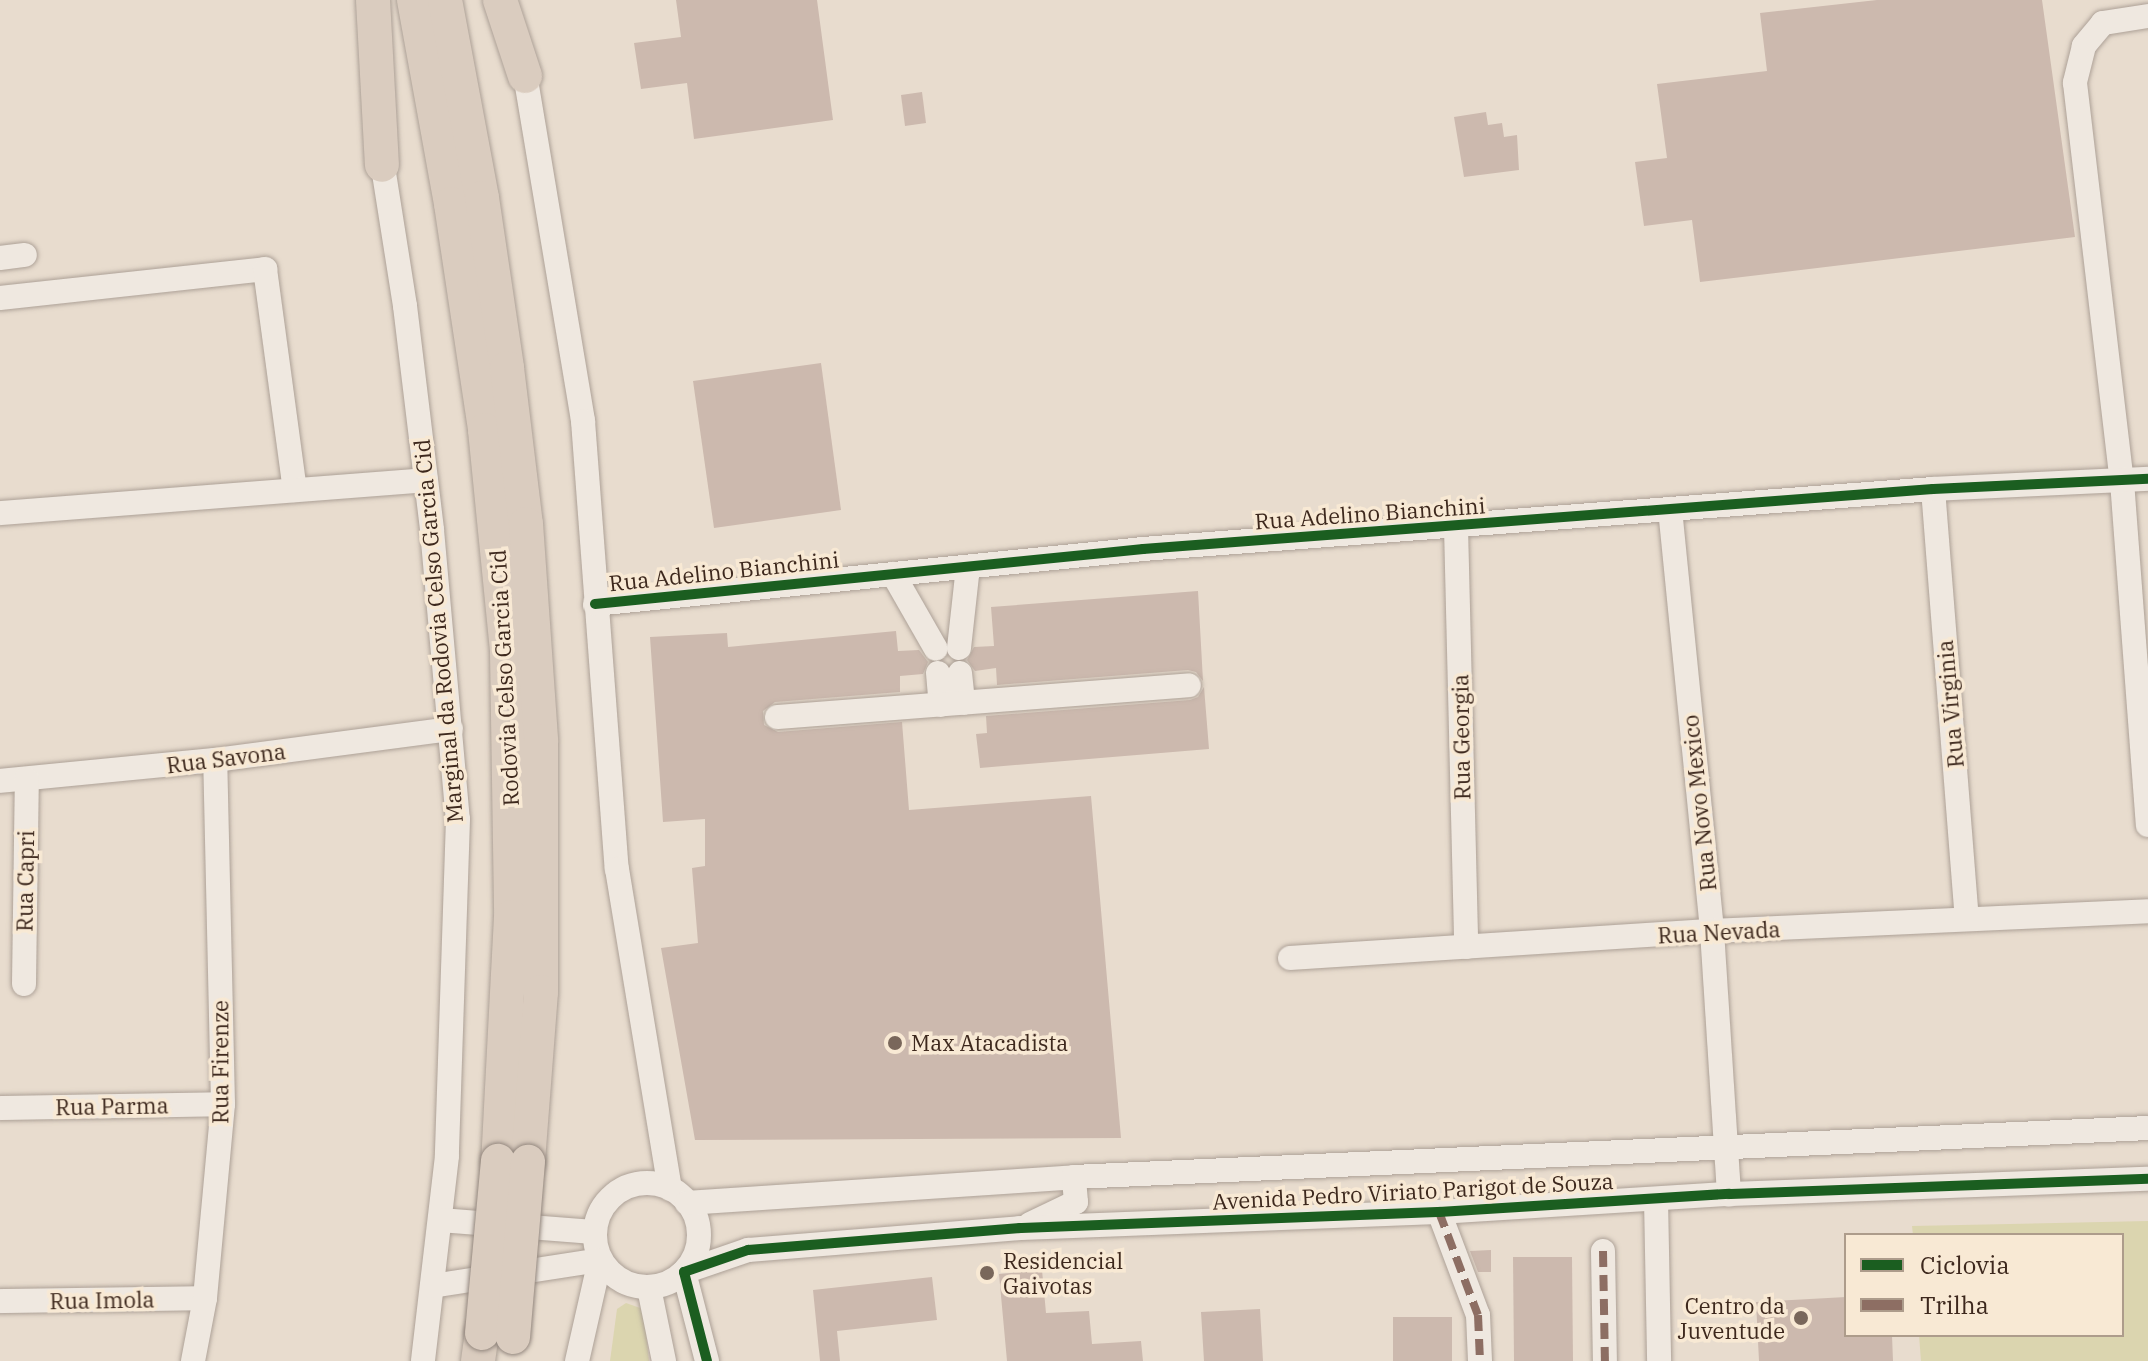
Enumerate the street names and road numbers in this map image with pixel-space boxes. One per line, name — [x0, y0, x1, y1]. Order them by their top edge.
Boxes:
street label: Marginal da Rodovia Celso Garcia Cid — [408, 438, 468, 824]
street label: Rua Adelino Bianchini — [1254, 492, 1486, 534]
street label: Rua Adelino Bianchini — [608, 546, 840, 596]
street label: Rodovia Celso Garcia Cid — [484, 549, 524, 807]
street label: Rua Virginia — [1931, 639, 1969, 769]
street label: Rua Georgia — [1447, 674, 1475, 800]
street label: Rua Novo Mexico — [1677, 714, 1721, 892]
street label: Rua Savona — [165, 738, 287, 778]
street label: Rua Capri — [11, 830, 39, 932]
street label: Rua Nevada — [1657, 916, 1781, 948]
street label: Rua Firenze — [207, 1000, 233, 1124]
street label: Rua Parma — [55, 1092, 169, 1120]
street label: Avenida Pedro Viriato Parigot de Souza — [1212, 1167, 1614, 1215]
street label: Rua Imola — [49, 1286, 155, 1314]

